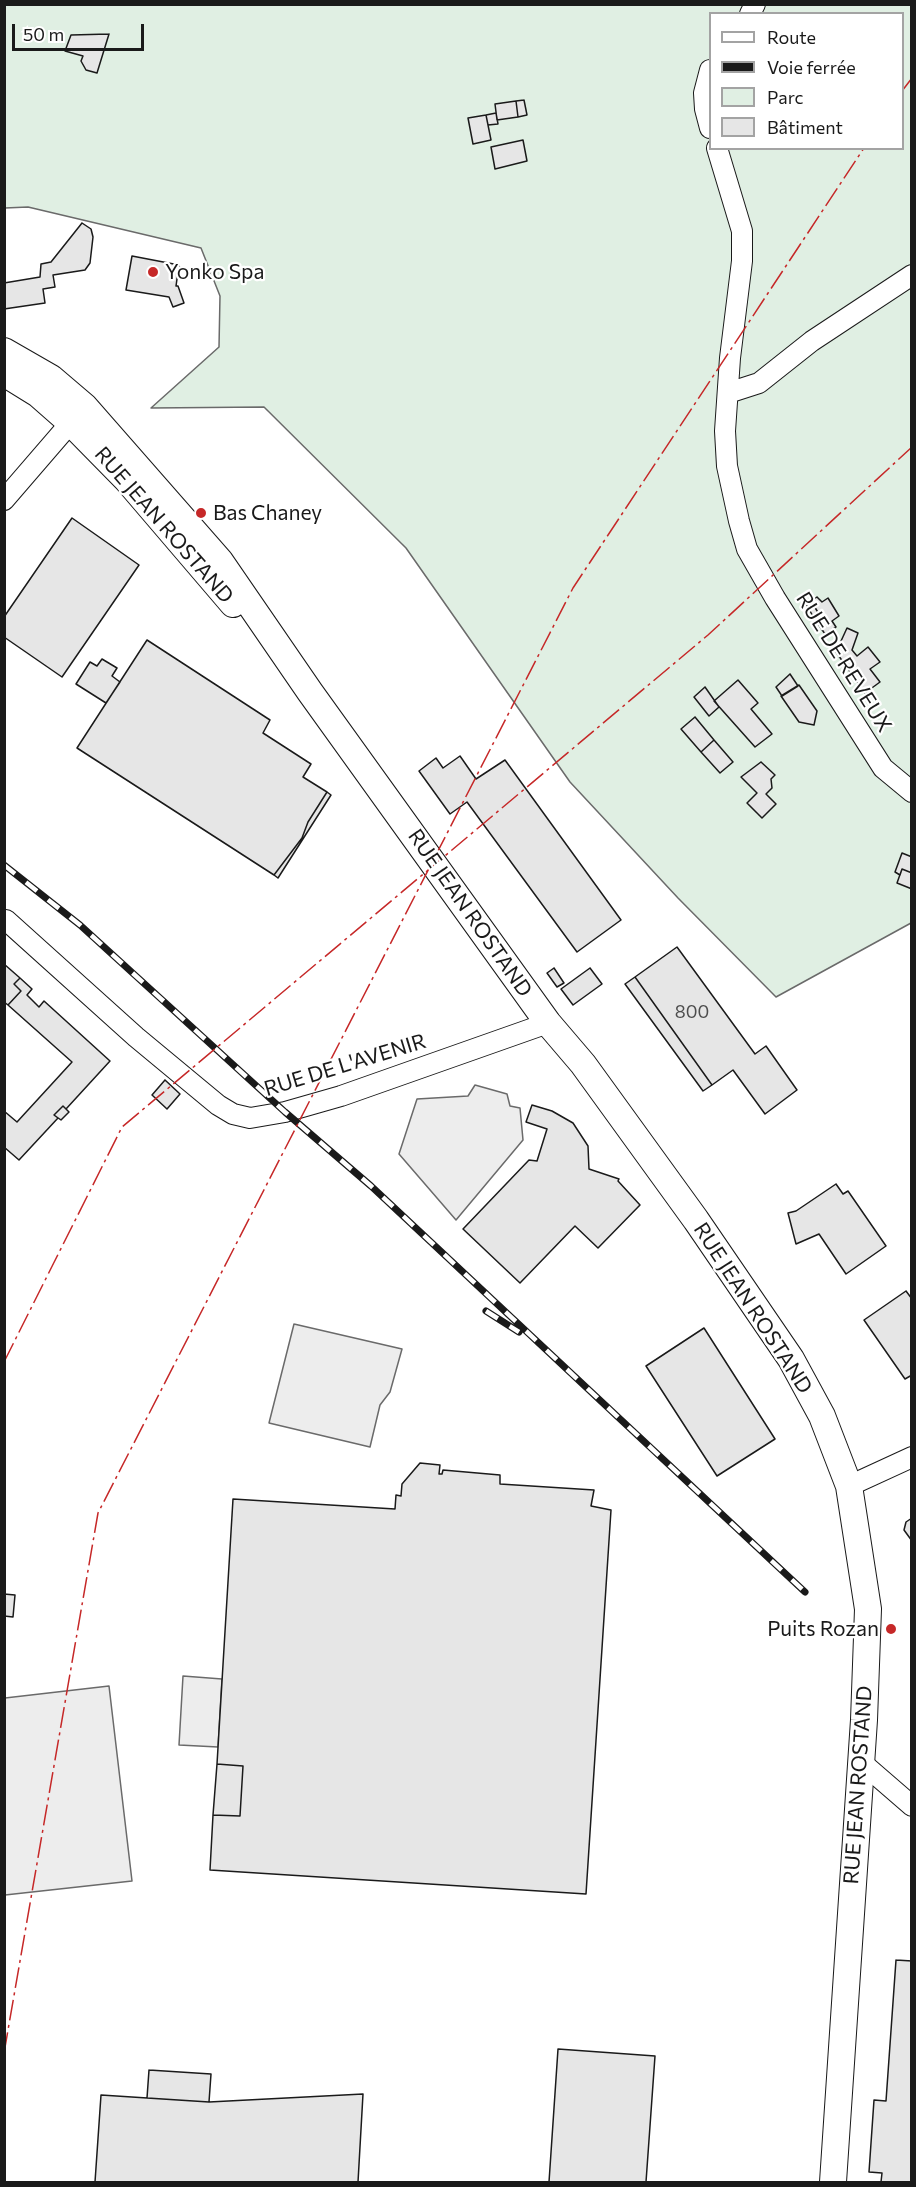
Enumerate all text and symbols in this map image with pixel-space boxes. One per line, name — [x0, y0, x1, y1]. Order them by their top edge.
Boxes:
scale bar — [15, 12, 147, 50]
legend — [709, 12, 904, 150]
text: 50 m — [23, 23, 64, 45]
text: Route — [767, 26, 816, 48]
text: Voie ferrée — [767, 56, 856, 78]
text: Parc — [767, 86, 804, 108]
text: Bâtiment — [767, 116, 843, 138]
place label: Yonko Spa — [165, 259, 265, 285]
marker: Yonko Spa — [146, 265, 160, 279]
street label: RUE JEAN ROSTAND — [89, 442, 239, 608]
place label: Bas Chaney — [213, 500, 322, 526]
marker: Bas Chaney — [194, 506, 208, 520]
street label: RUE DE REVEUX — [791, 587, 897, 737]
street label: RUE JEAN ROSTAND — [403, 824, 537, 1002]
house number: 800 — [675, 1001, 709, 1023]
street label: RUE DE L'AVENIR — [261, 1028, 429, 1102]
street label: RUE JEAN ROSTAND — [688, 1218, 818, 1398]
place label: Puits Rozan — [767, 1616, 879, 1642]
marker: Puits Rozan — [884, 1622, 898, 1636]
street label: RUE JEAN ROSTAND — [838, 1685, 878, 1885]

